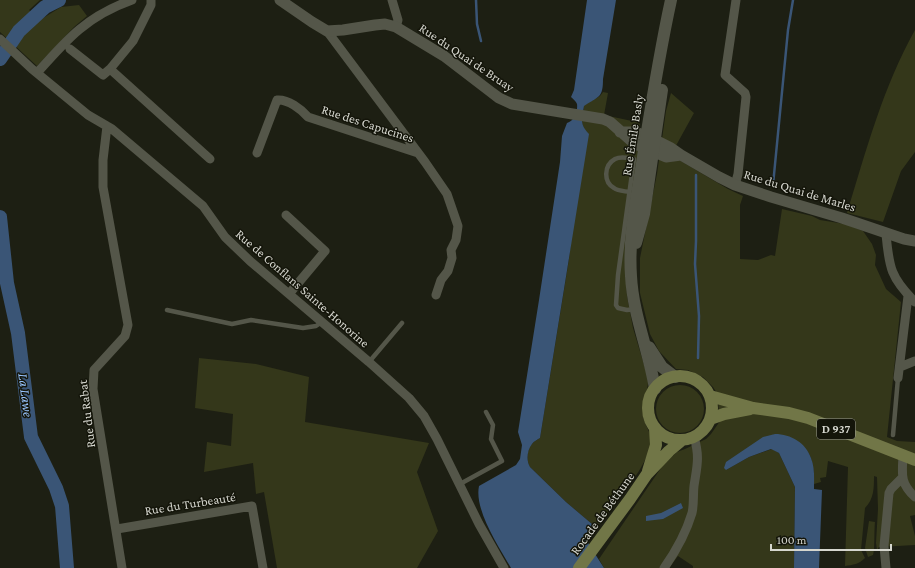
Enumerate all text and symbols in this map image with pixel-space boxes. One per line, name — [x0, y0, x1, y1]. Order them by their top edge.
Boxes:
street label: Rue du Quai de Bruay — [416, 20, 518, 95]
street label: Rue Émile Basly — [619, 92, 646, 177]
street label: Rue des Capucines — [320, 101, 416, 145]
street label: Rue du Quai de Marles — [742, 166, 858, 215]
street label: Rue de Conflans Sainte-Honorine — [233, 226, 373, 351]
water label: La Lawe — [15, 372, 37, 419]
street label: Rue du Rabat — [75, 378, 98, 449]
road number: D 937 — [817, 419, 855, 439]
street label: Rocade de Béthune — [567, 469, 638, 558]
street label: Rue du Turbeauté — [143, 489, 237, 518]
scale bar — [771, 526, 891, 552]
text: 100 m — [777, 533, 807, 547]

